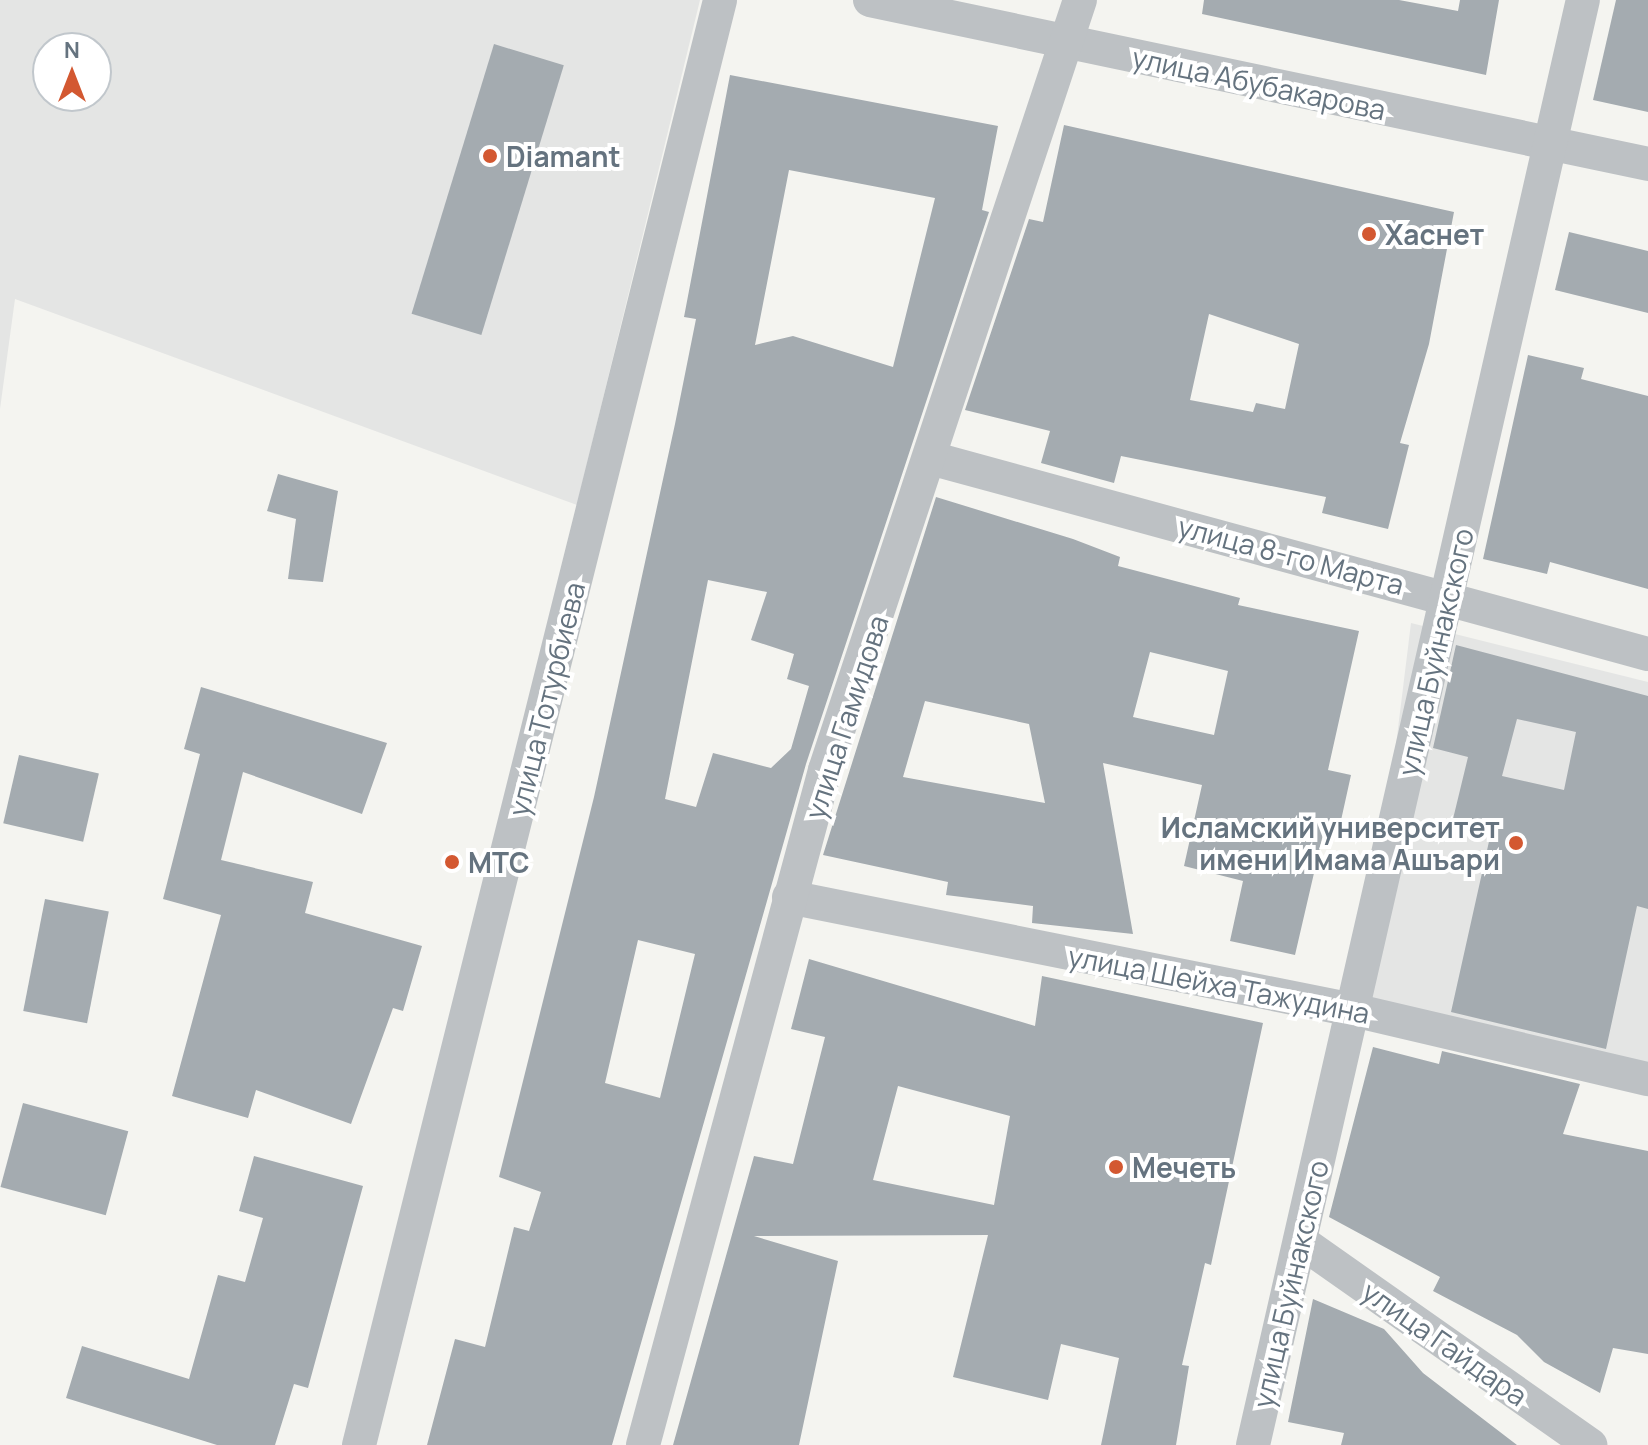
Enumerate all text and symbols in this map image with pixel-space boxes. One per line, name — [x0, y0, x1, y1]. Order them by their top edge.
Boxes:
north arrow — [32, 32, 112, 112]
text: N — [64, 35, 80, 65]
street label: улица Абубакарова — [1129, 40, 1389, 126]
place label: Diamant — [506, 139, 621, 173]
marker: Diamant — [481, 147, 499, 165]
place label: Хаснет — [1385, 217, 1484, 251]
marker: Хаснет — [1360, 225, 1378, 243]
street label: улица 8-го Марта — [1174, 509, 1408, 601]
street label: улица Буйнакского — [1390, 525, 1480, 779]
street label: улица Тотурбиева — [501, 579, 591, 819]
street label: улица Гамидова — [797, 611, 895, 823]
place label: Исламский университет имени Имама Ашъари — [1161, 810, 1500, 876]
marker: Исламский университет имени Имама Ашъари — [1507, 834, 1525, 852]
place label: МТС — [468, 845, 530, 879]
marker: МТС — [443, 853, 461, 871]
street label: улица Шейха Тажудина — [1065, 938, 1373, 1030]
place label: Мечеть — [1132, 1150, 1236, 1184]
street label: улица Буйнакского — [1245, 1157, 1335, 1411]
marker: Мечеть — [1107, 1158, 1125, 1176]
street label: улица Гайдара — [1356, 1274, 1534, 1412]

